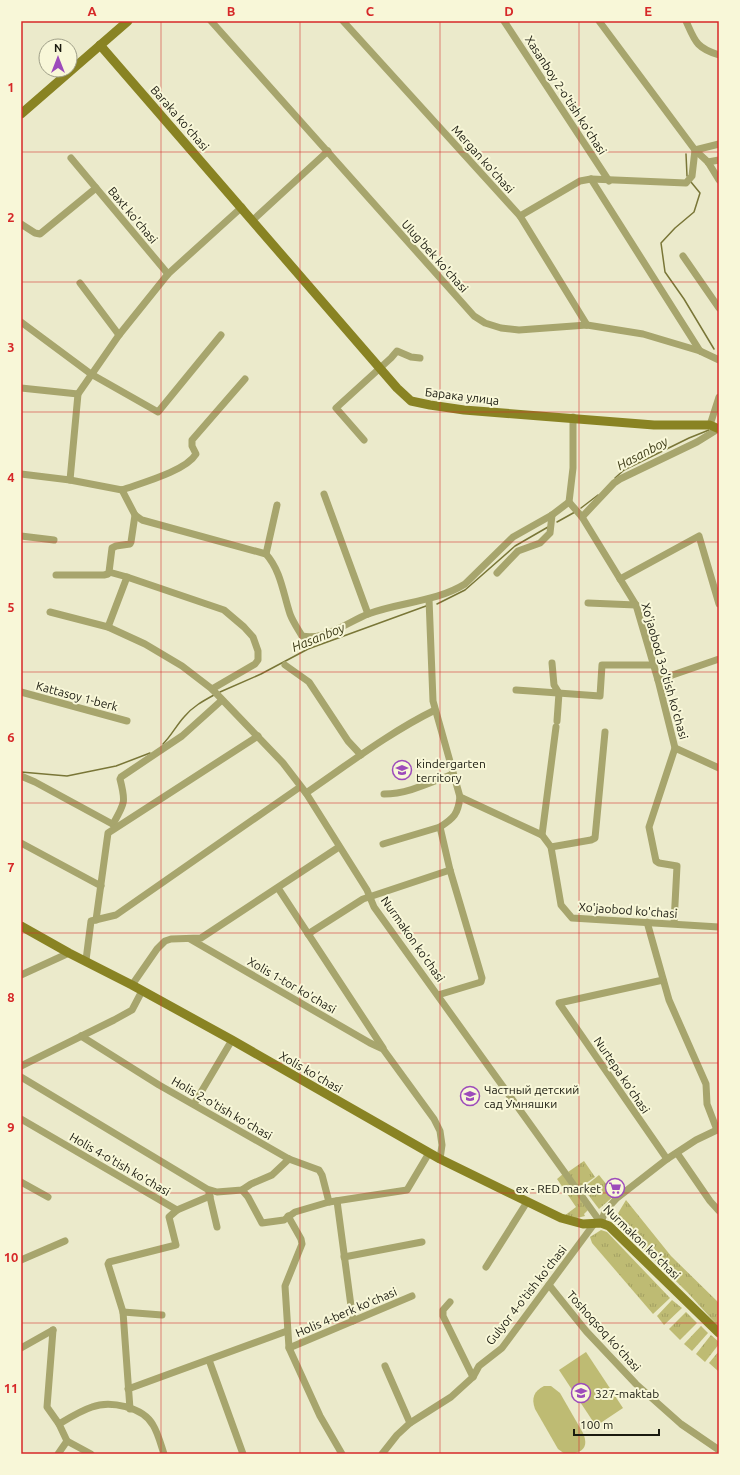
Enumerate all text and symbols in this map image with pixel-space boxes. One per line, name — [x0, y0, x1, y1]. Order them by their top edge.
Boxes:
text: A — [87, 4, 97, 18]
text: B — [227, 4, 236, 18]
text: C — [366, 4, 375, 18]
text: D — [504, 4, 514, 18]
text: E — [644, 4, 652, 18]
street label: Xasanboy 2-o'tish ko'chasi — [523, 33, 609, 157]
north arrow — [38, 38, 78, 78]
text: N — [54, 42, 62, 54]
text: 1 — [7, 80, 15, 94]
street label: Baraka ko'chasi — [148, 83, 212, 153]
street label: Mergan ko'chasi — [449, 123, 517, 196]
street label: Baxt ko'chasi — [106, 184, 160, 246]
text: 2 — [7, 210, 15, 224]
street label: Ulug'bek ko'chasi — [399, 217, 471, 295]
text: 3 — [7, 340, 15, 354]
street label: Барака улица — [424, 385, 500, 407]
water label: Hasanboy — [614, 433, 671, 472]
text: 4 — [7, 470, 15, 484]
text: 5 — [7, 600, 15, 614]
street label: Xo'jaobod 3-o'tish ko'chasi — [639, 601, 691, 741]
water label: Hasanboy — [290, 620, 347, 654]
street label: Kattasoy 1-berk — [35, 679, 119, 713]
text: 6 — [7, 730, 15, 744]
place label: kindergarten territory — [416, 757, 486, 784]
school or university icon: kindergarten territory — [391, 759, 413, 781]
text: 7 — [7, 860, 15, 874]
street label: Nurmakon ko'chasi — [379, 894, 447, 984]
street label: Xo'jaobod ko'chasi — [578, 900, 678, 920]
street label: Xolis 1-tor ko'chasi — [246, 954, 339, 1016]
text: 8 — [7, 990, 15, 1004]
street label: Nurtepa ko'chasi — [592, 1034, 652, 1116]
street label: Xolis ko'chasi — [277, 1049, 345, 1095]
street label: Holis 2-o'tish ko'chasi — [169, 1074, 275, 1142]
place label: Частный детский сад Умняшки — [484, 1083, 579, 1110]
school or university icon: Частный детский сад Умняшки — [459, 1085, 481, 1107]
text: 9 — [7, 1120, 15, 1134]
street label: Holis 4-o'tish ko'chasi — [67, 1130, 173, 1198]
supermarket icon: ex - RED market — [604, 1177, 626, 1199]
place label: ex - RED market — [516, 1182, 601, 1195]
street label: Nurmakon ko'chasi — [601, 1202, 683, 1282]
street label: Gulyor 4-o'tish ko'chasi — [483, 1243, 569, 1347]
text: 10 — [4, 1250, 18, 1264]
street label: Holis 4-berk ko'chasi — [293, 1285, 399, 1339]
street label: Toshoqsoq ko'chasi — [565, 1288, 643, 1374]
text: 11 — [4, 1381, 18, 1395]
school or university icon: 327-maktab — [570, 1382, 592, 1404]
place label: 327-maktab — [595, 1387, 659, 1400]
scale bar — [574, 1411, 659, 1437]
text: 100 m — [580, 1418, 613, 1431]

